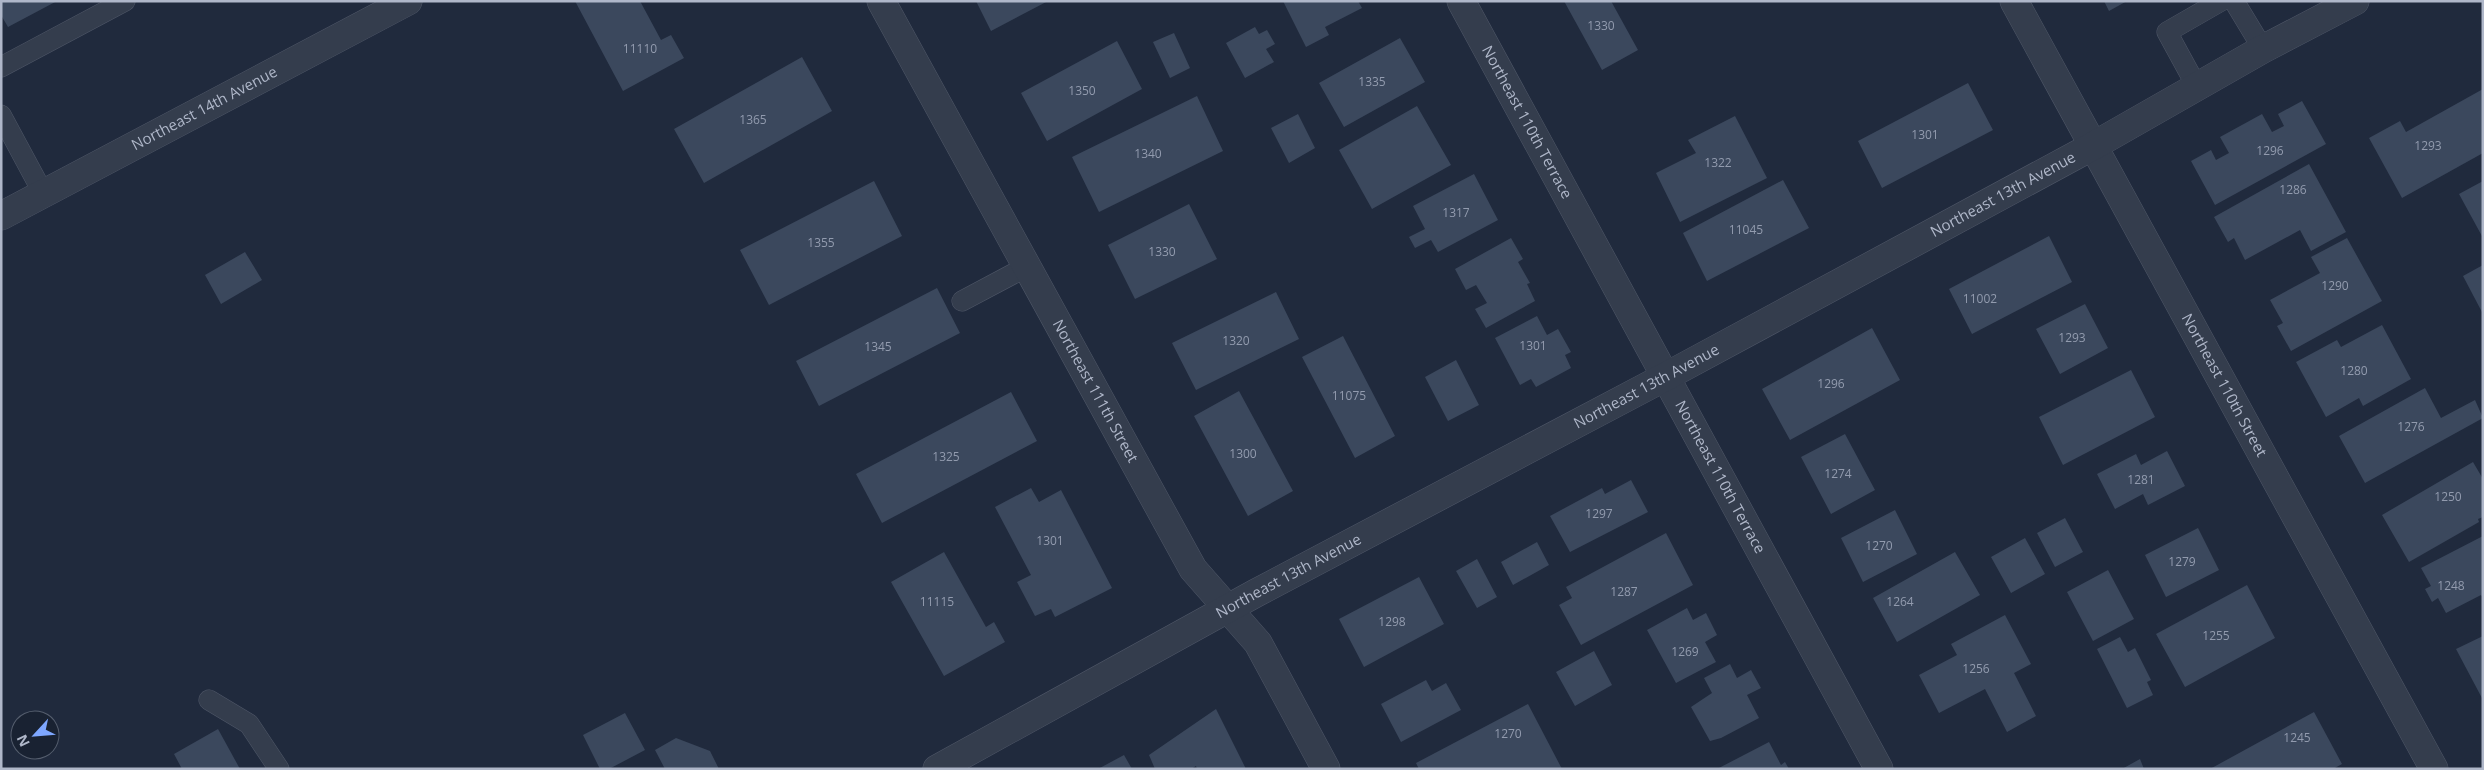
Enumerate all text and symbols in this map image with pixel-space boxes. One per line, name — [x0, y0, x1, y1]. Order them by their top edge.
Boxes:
house number: 1330 — [1587, 17, 1615, 34]
house number: 11110 — [623, 40, 657, 57]
street label: Northeast 110th Terrace — [1478, 42, 1578, 202]
street label: Northeast 14th Avenue — [128, 61, 280, 154]
house number: 1335 — [1358, 73, 1386, 90]
house number: 1350 — [1068, 82, 1096, 99]
house number: 1365 — [739, 111, 767, 128]
house number: 1301 — [1911, 126, 1939, 143]
house number: 1293 — [2414, 137, 2442, 154]
house number: 1296 — [2256, 142, 2284, 159]
house number: 1340 — [1134, 145, 1162, 162]
street label: Northeast 13th Avenue — [1926, 146, 2079, 241]
house number: 1322 — [1704, 154, 1732, 171]
house number: 1286 — [2279, 181, 2307, 198]
house number: 1317 — [1442, 204, 1470, 221]
house number: 11045 — [1729, 221, 1763, 238]
house number: 1355 — [807, 234, 835, 251]
house number: 1330 — [1148, 243, 1176, 260]
house number: 1290 — [2321, 277, 2349, 294]
house number: 11002 — [1963, 290, 1997, 307]
street label: Northeast 110th Street — [2178, 310, 2272, 460]
street label: Northeast 111th Street — [1049, 315, 1143, 466]
house number: 1293 — [2058, 329, 2086, 346]
house number: 1320 — [1222, 332, 1250, 349]
house number: 1301 — [1519, 337, 1547, 354]
house number: 1345 — [864, 338, 892, 355]
street label: Northeast 13th Avenue — [1570, 339, 1722, 433]
house number: 1280 — [2340, 362, 2368, 379]
house number: 1296 — [1817, 375, 1845, 392]
house number: 11075 — [1332, 387, 1366, 404]
street label: Northeast 110th Terrace — [1671, 397, 1771, 557]
house number: 1276 — [2397, 418, 2425, 435]
house number: 1300 — [1229, 445, 1257, 462]
house number: 1325 — [932, 448, 960, 465]
house number: 1274 — [1824, 465, 1852, 482]
house number: 1281 — [2127, 471, 2155, 488]
house number: 1250 — [2434, 488, 2462, 505]
house number: 1297 — [1585, 505, 1613, 522]
street label: Northeast 13th Avenue — [1212, 528, 1364, 622]
house number: 1301 — [1036, 532, 1064, 549]
house number: 1270 — [1865, 537, 1893, 554]
house number: 1279 — [2168, 553, 2196, 570]
house number: 1248 — [2437, 577, 2465, 594]
house number: 1287 — [1610, 583, 1638, 600]
house number: 11115 — [920, 593, 954, 610]
house number: 1264 — [1886, 593, 1914, 610]
house number: 1298 — [1378, 613, 1406, 630]
house number: 1255 — [2202, 627, 2230, 644]
house number: 1269 — [1671, 643, 1699, 660]
house number: 1256 — [1962, 660, 1990, 677]
north arrow — [10, 710, 60, 760]
house number: 1270 — [1494, 725, 1522, 742]
house number: 1245 — [2283, 729, 2311, 746]
text: N — [12, 732, 34, 750]

